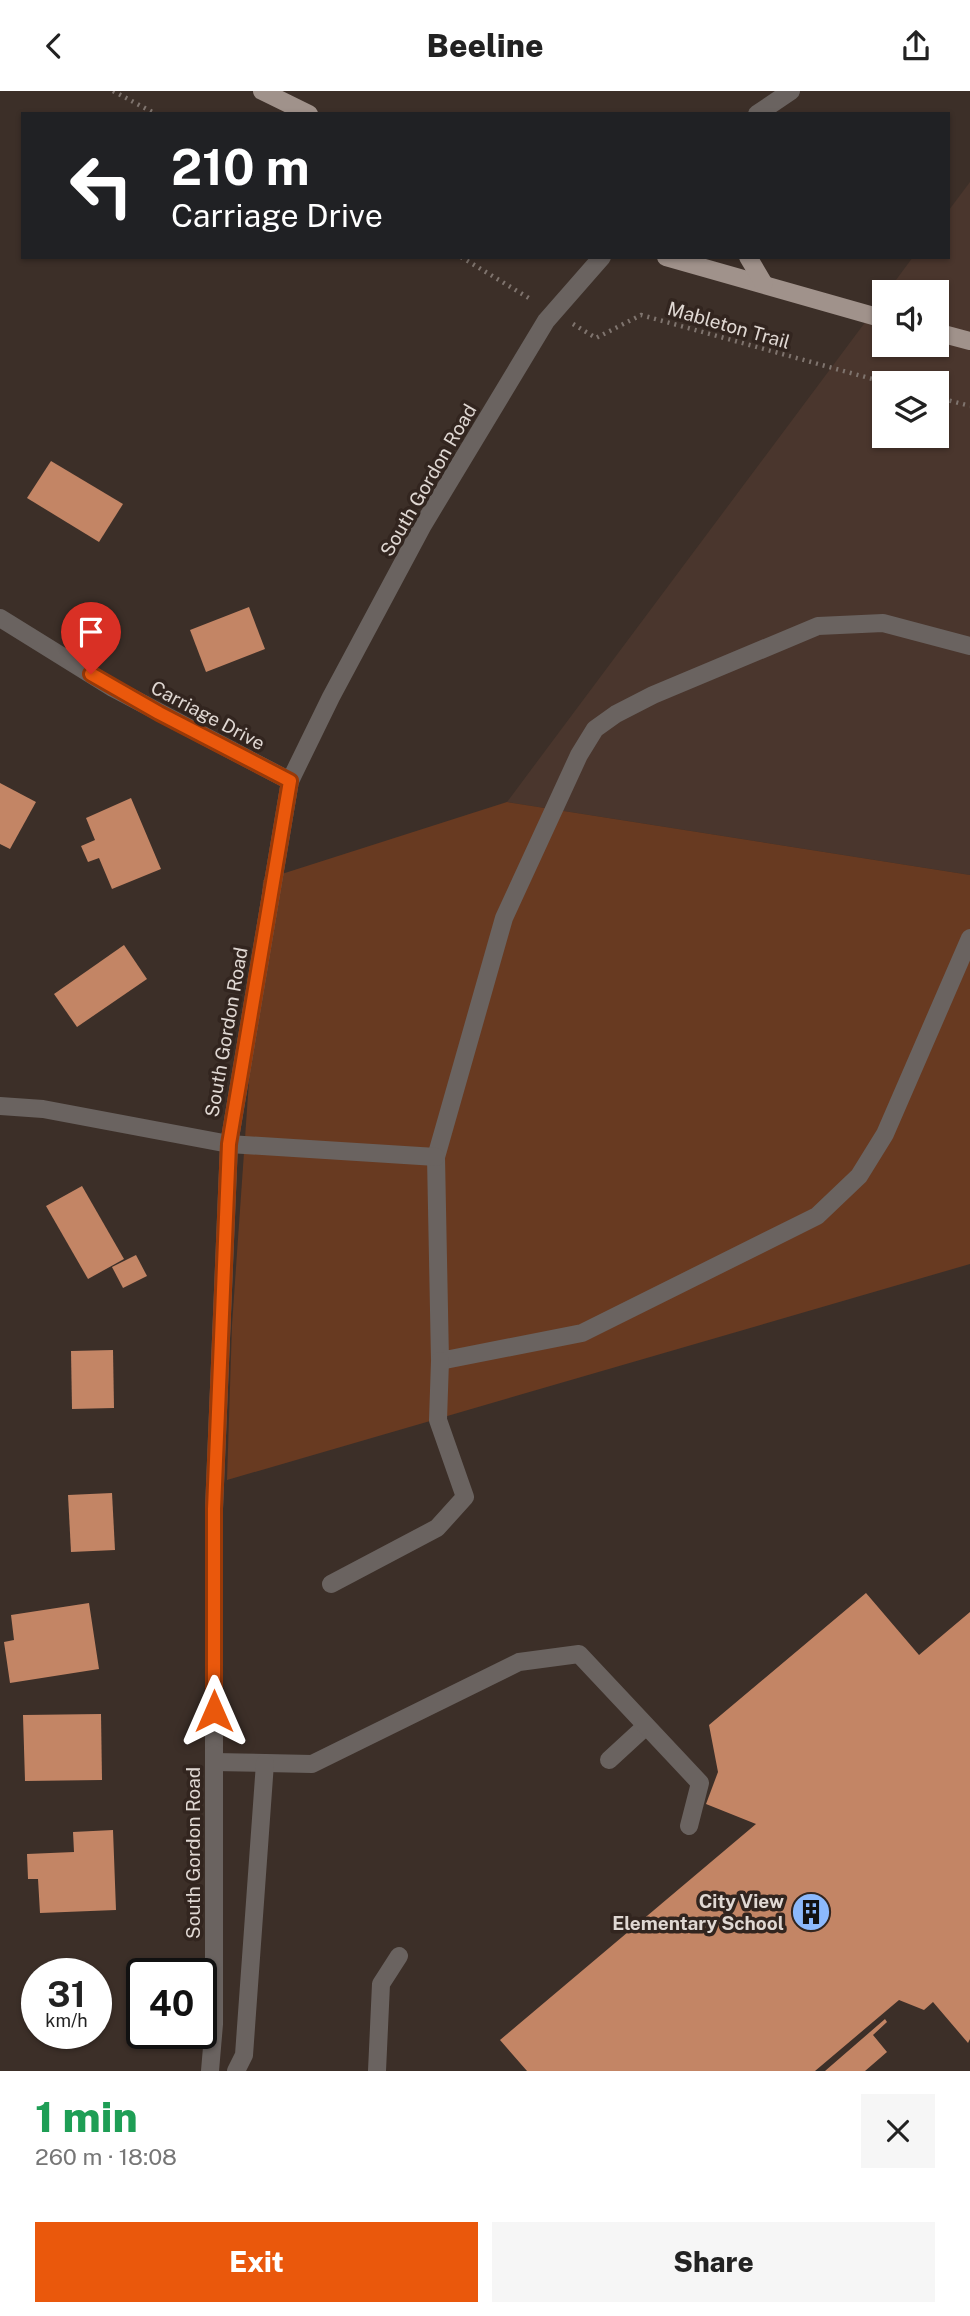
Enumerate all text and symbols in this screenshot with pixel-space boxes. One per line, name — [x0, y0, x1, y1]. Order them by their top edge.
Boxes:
icon: back — [35, 27, 73, 65]
text: Beeline — [427, 27, 543, 64]
icon: share — [897, 27, 935, 65]
text: 210 m — [171, 138, 310, 196]
icon: left — [56, 140, 147, 231]
text: Carriage Drive — [171, 197, 383, 234]
map controls — [872, 280, 949, 448]
button: sound — [872, 280, 949, 357]
street label: Mableton Trail — [665, 297, 793, 353]
button: layers — [872, 371, 949, 448]
street label: South Gordon Road — [375, 400, 481, 560]
pin — [61, 602, 121, 674]
icon: arrive — [72, 613, 110, 651]
street label: Carriage Drive — [147, 676, 269, 754]
street label: South Gordon Road — [200, 945, 252, 1119]
position arrow — [177, 1674, 251, 1748]
street label: South Gordon Road — [182, 1767, 204, 1939]
place label: City View Elementary School — [612, 1890, 784, 1934]
building icon: City View Elementary School — [790, 1891, 832, 1933]
speed limit sign: 40 — [126, 1958, 217, 2049]
text: 31 — [47, 1974, 86, 2015]
text: km/h — [45, 2010, 88, 2031]
text: 1 min — [35, 2092, 138, 2141]
button: close — [861, 2094, 935, 2168]
text: 260 m · 18:08 — [35, 2143, 177, 2170]
button: Exit — [35, 2222, 478, 2302]
button: Share — [492, 2222, 935, 2302]

